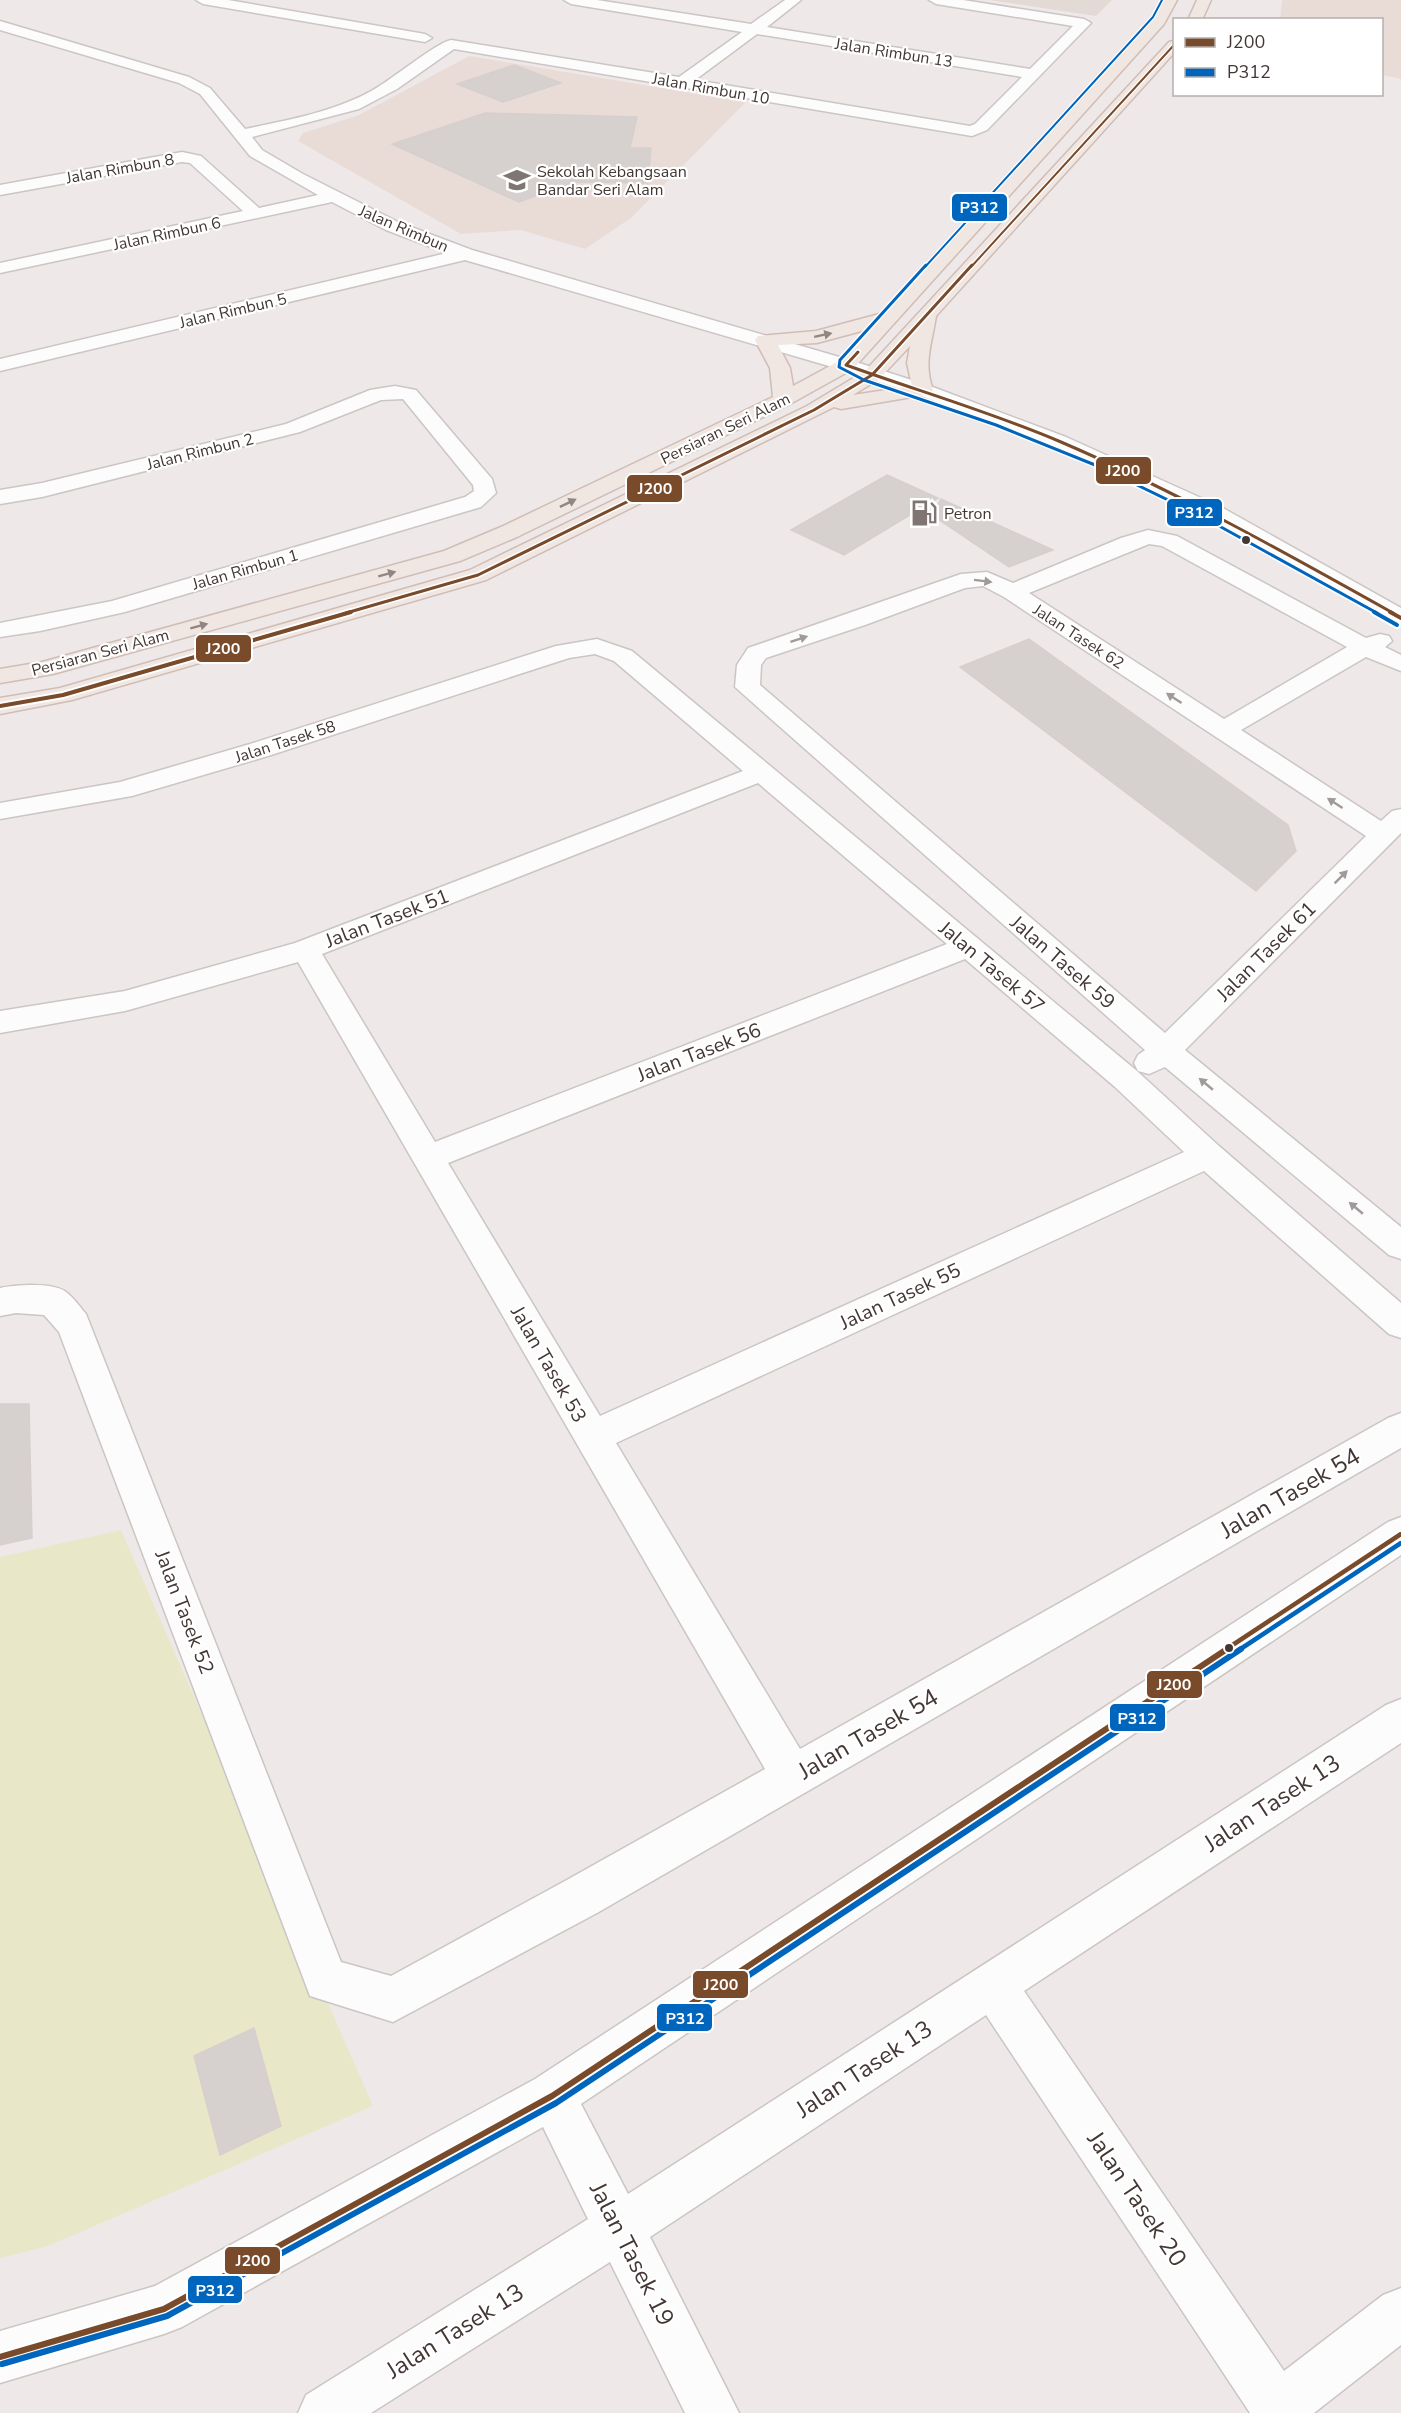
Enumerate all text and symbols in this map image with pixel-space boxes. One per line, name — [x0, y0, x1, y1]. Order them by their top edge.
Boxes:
legend — [1173, 18, 1383, 96]
text: J200 — [1226, 30, 1265, 54]
street label: Jalan Rimbun 13 — [832, 33, 954, 73]
text: P312 — [1227, 60, 1271, 84]
street label: Jalan Rimbun 10 — [649, 68, 771, 110]
street label: Jalan Rimbun 8 — [63, 149, 176, 189]
place label: Sekolah Kebangsaan Bandar Seri Alam — [537, 161, 687, 201]
school or university icon: Sekolah Kebangsaan Bandar Seri Alam — [502, 165, 532, 195]
line badge: P312 — [951, 193, 1008, 222]
text: P312 — [959, 197, 999, 219]
street label: Jalan Rimbun — [354, 200, 452, 258]
street label: Jalan Rimbun 6 — [110, 212, 223, 256]
street label: Jalan Rimbun 5 — [177, 288, 289, 334]
one-way arrow — [814, 330, 833, 339]
street label: Persiaran Seri Alam — [657, 388, 794, 470]
street label: Jalan Rimbun 2 — [144, 428, 256, 476]
line badge: J200 — [1095, 456, 1152, 485]
text: J200 — [1105, 460, 1140, 482]
line badge: J200 — [626, 474, 683, 503]
text: J200 — [637, 478, 672, 500]
fuel station icon: Petron — [909, 498, 939, 528]
line badge: P312 — [1166, 498, 1223, 527]
one-way arrow — [560, 499, 577, 508]
text: P312 — [1174, 502, 1214, 524]
place label: Petron — [944, 503, 992, 525]
unlabelled marker — [1240, 534, 1252, 546]
street label: Jalan Rimbun 1 — [189, 544, 301, 596]
one-way arrow — [378, 569, 396, 578]
one-way arrow — [974, 577, 993, 586]
street label: Jalan Tasek 62 — [1028, 599, 1128, 675]
one-way arrow — [190, 621, 208, 630]
street label: Persiaran Seri Alam — [29, 624, 172, 682]
line badge: J200 — [195, 634, 252, 663]
one-way arrow — [790, 634, 808, 643]
text: J200 — [205, 638, 240, 660]
one-way arrow — [1165, 692, 1182, 703]
street label: Jalan Tasek 58 — [231, 715, 338, 769]
one-way arrow — [1327, 798, 1343, 809]
one-way arrow — [1334, 871, 1348, 885]
street label: Jalan Tasek 51 — [320, 882, 453, 955]
street label: Jalan Tasek 61 — [1210, 896, 1322, 1008]
street label: Jalan Tasek 59 — [1004, 909, 1121, 1015]
street label: Jalan Tasek 57 — [932, 914, 1050, 1020]
street label: Jalan Tasek 56 — [632, 1016, 765, 1089]
one-way arrow — [1198, 1079, 1213, 1091]
one-way arrow — [1348, 1202, 1364, 1215]
street label: Jalan Tasek 55 — [834, 1257, 965, 1337]
street label: Jalan Tasek 53 — [504, 1300, 593, 1428]
street label: Jalan Tasek 54 — [1213, 1440, 1366, 1547]
street label: Jalan Tasek 52 — [148, 1545, 221, 1678]
unlabelled marker — [1223, 1642, 1235, 1654]
line badge: J200 — [1146, 1670, 1203, 1699]
text: J200 — [1156, 1674, 1191, 1696]
street label: Jalan Tasek 54 — [791, 1681, 944, 1788]
line badge: P312 — [1109, 1703, 1166, 1732]
text: P312 — [1117, 1708, 1157, 1730]
street label: Jalan Tasek 13 — [1197, 1747, 1346, 1860]
line badge: J200 — [692, 1970, 749, 1999]
text: J200 — [703, 1974, 738, 1996]
line badge: P312 — [656, 2003, 713, 2032]
text: P312 — [665, 2008, 705, 2030]
street label: Jalan Tasek 13 — [789, 2013, 938, 2126]
street label: Jalan Tasek 20 — [1079, 2124, 1194, 2273]
street label: Jalan Tasek 19 — [582, 2176, 682, 2331]
line badge: J200 — [224, 2246, 281, 2275]
text: J200 — [235, 2250, 270, 2272]
line badge: P312 — [187, 2275, 243, 2304]
street label: Jalan Tasek 13 — [379, 2276, 530, 2387]
text: P312 — [195, 2280, 235, 2302]

